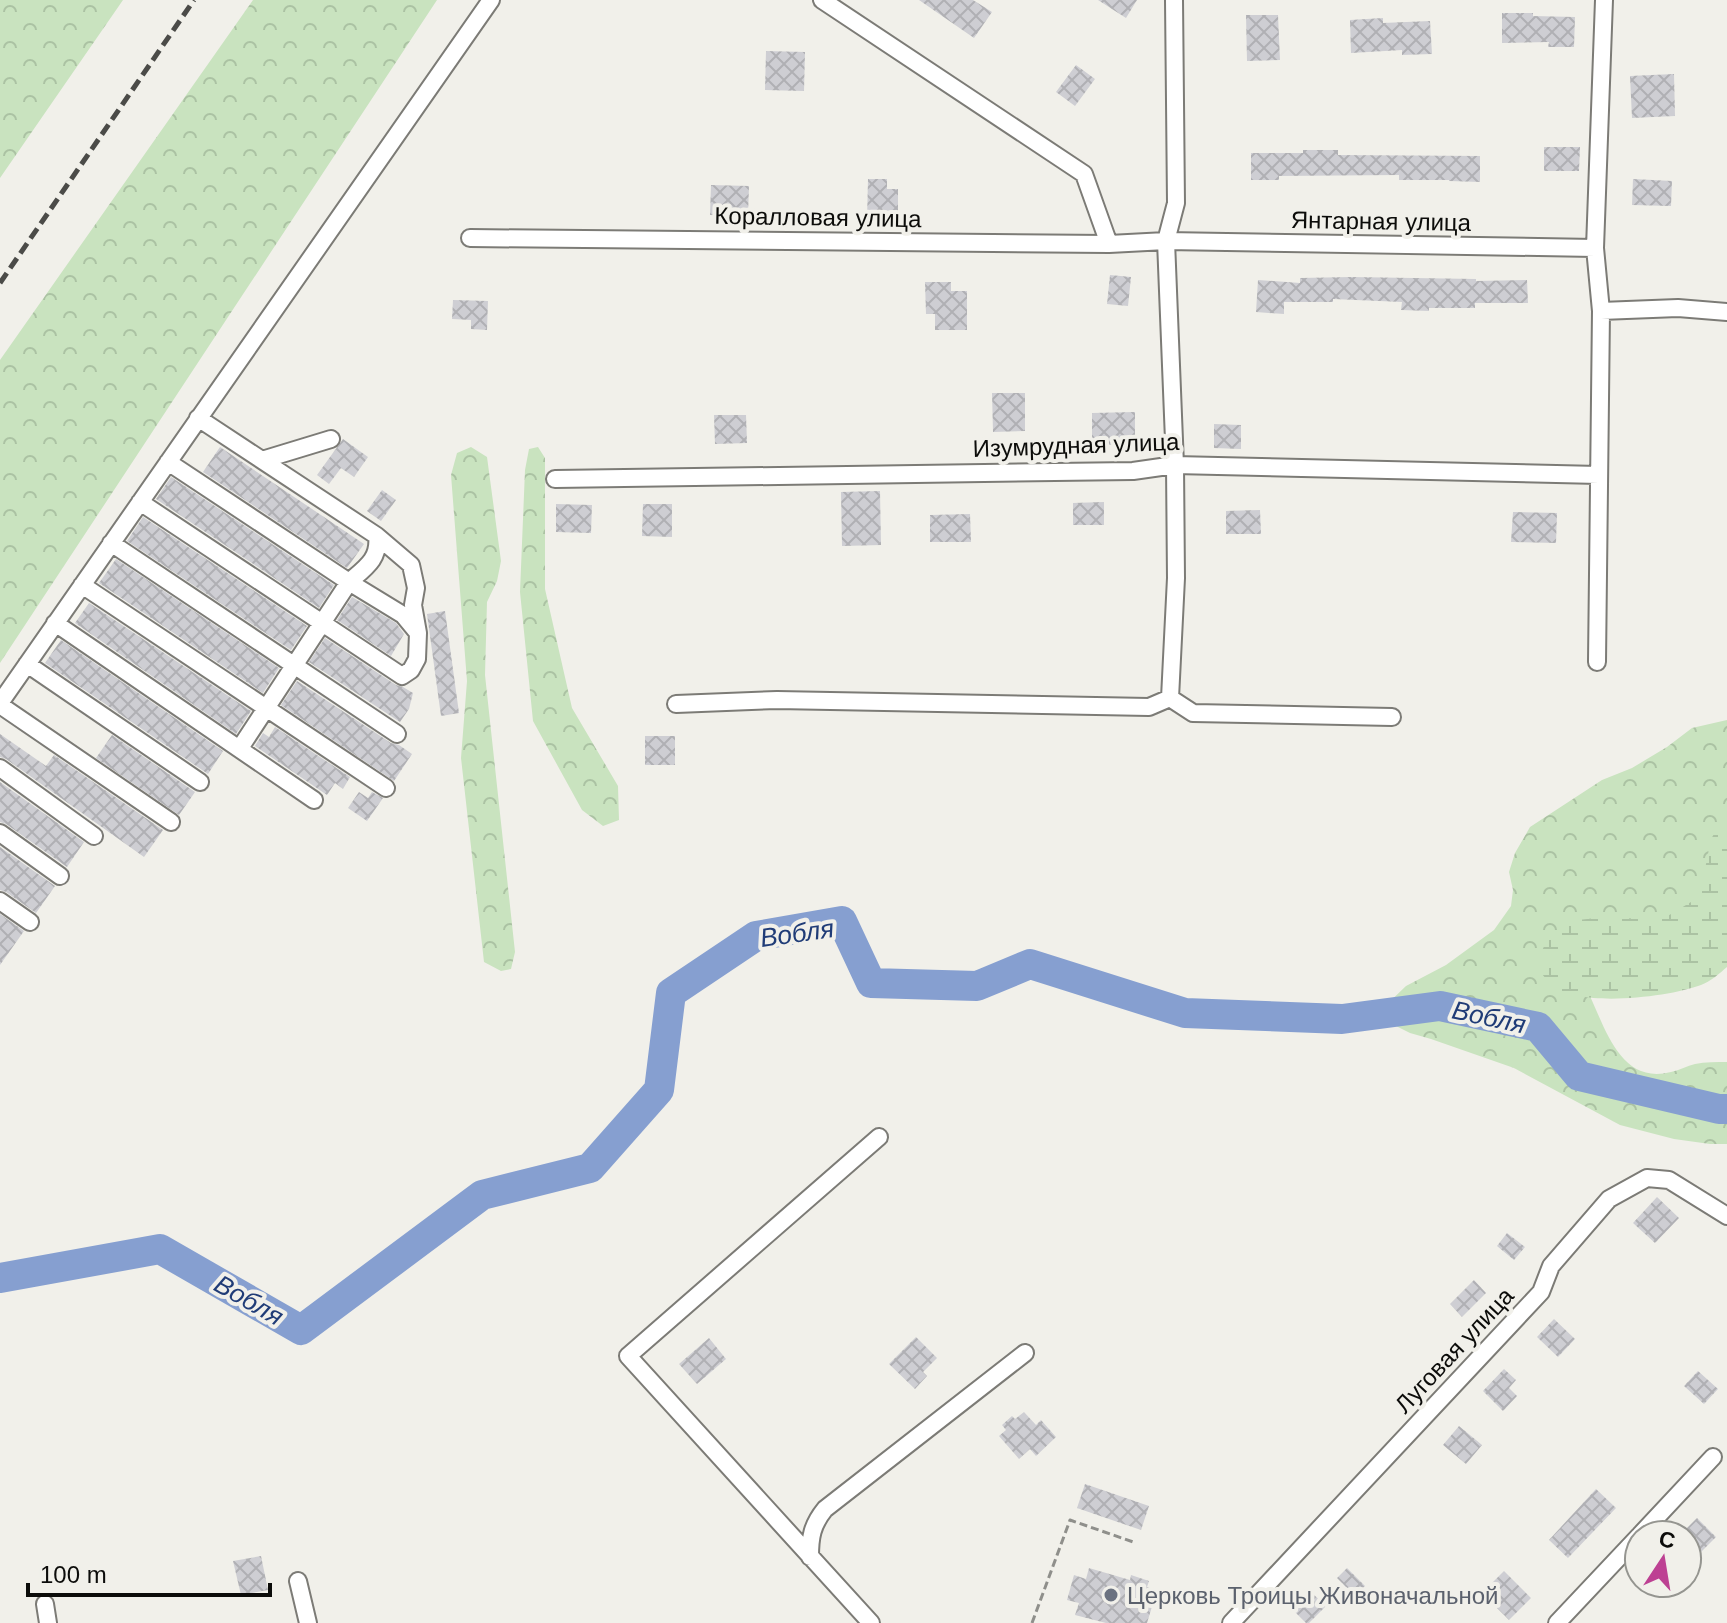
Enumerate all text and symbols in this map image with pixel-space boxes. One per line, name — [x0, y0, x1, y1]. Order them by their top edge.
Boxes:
street label: Коралловая улица — [714, 202, 922, 232]
street label: Янтарная улица — [1291, 206, 1472, 236]
street label: Изумрудная улица — [972, 428, 1180, 462]
water label: Вобля — [758, 913, 836, 953]
water label: Вобля — [1449, 995, 1529, 1039]
water label: Вобля — [209, 1268, 289, 1332]
street label: Луговая улица — [1389, 1281, 1519, 1418]
north arrow — [1623, 1519, 1703, 1599]
text: С — [1657, 1526, 1678, 1554]
scale bar — [28, 1547, 270, 1597]
text: 100 m — [40, 1561, 107, 1588]
place label: Церковь Троицы Живоначальной — [1127, 1582, 1498, 1609]
marker: Церковь Троицы Живоначальной — [1102, 1586, 1120, 1604]

